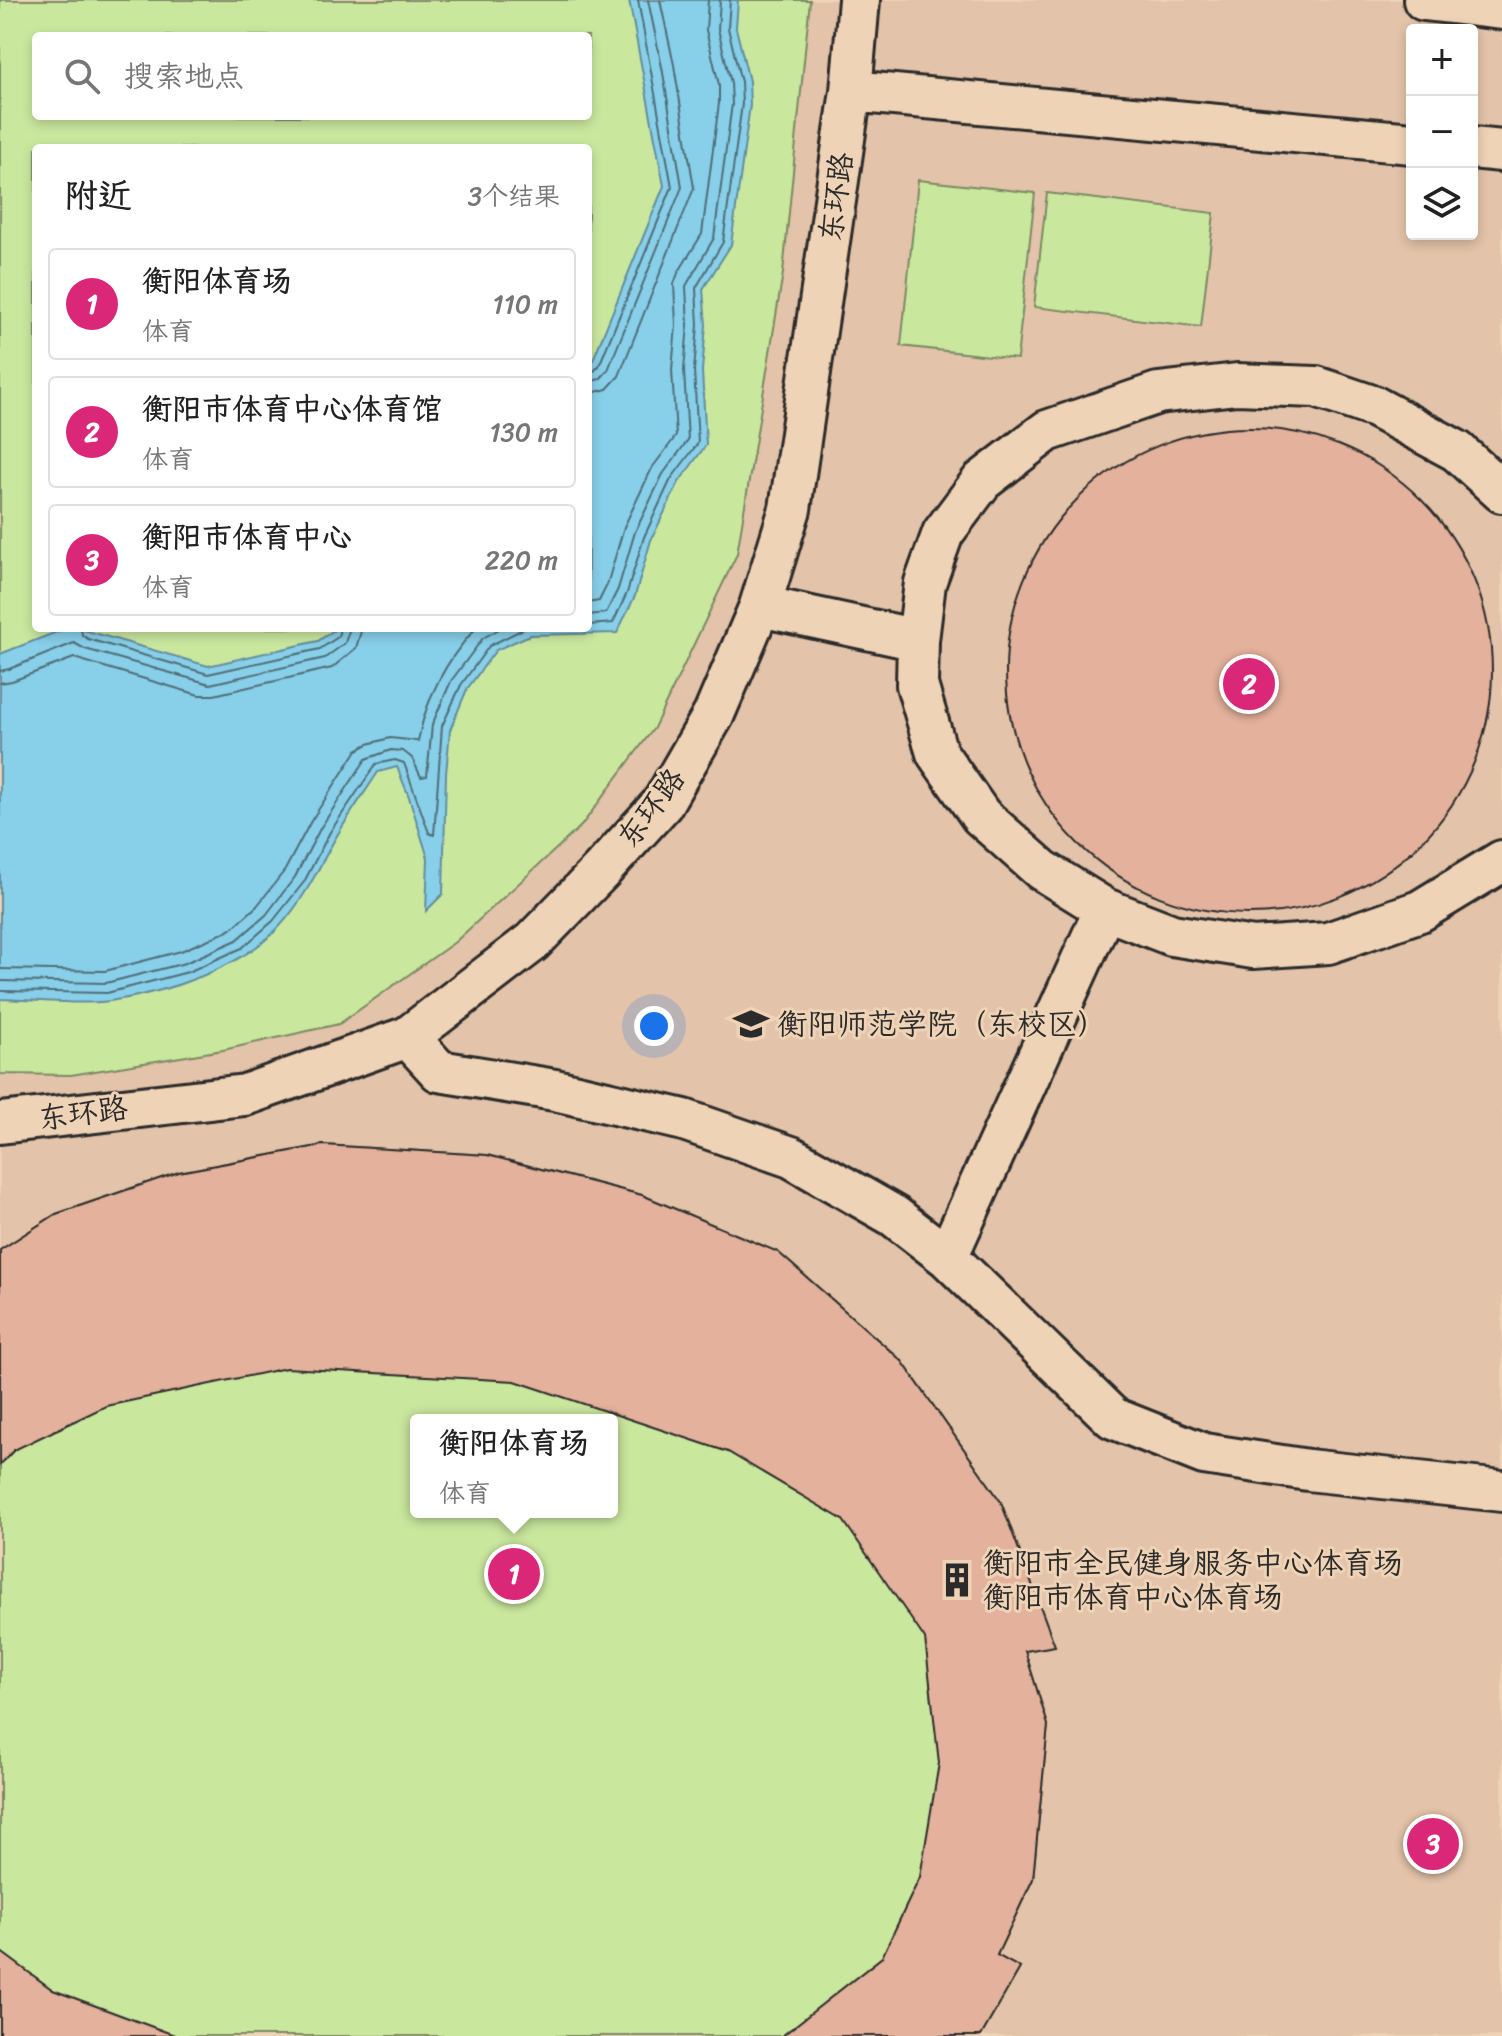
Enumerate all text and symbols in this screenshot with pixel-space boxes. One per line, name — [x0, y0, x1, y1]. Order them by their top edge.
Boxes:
map controls — [1406, 24, 1478, 240]
button: + — [1406, 24, 1478, 96]
search box — [32, 32, 592, 120]
text: 搜索地点 — [124, 49, 244, 103]
icon: search — [60, 54, 104, 98]
button: − — [1406, 96, 1478, 168]
street label: 东环路 — [803, 149, 869, 245]
text: 附近 — [64, 166, 132, 226]
button: layers — [1406, 168, 1478, 240]
text: 3个结果 — [468, 173, 560, 219]
text: 衡阳体育场 — [142, 254, 292, 308]
text: 1 — [86, 281, 98, 327]
text: 110 m — [493, 281, 558, 327]
text: 体育 — [142, 308, 194, 354]
text: 衡阳市体育中心体育馆 — [142, 382, 442, 436]
text: 2 — [84, 409, 100, 455]
text: 130 m — [489, 409, 558, 455]
text: 体育 — [142, 436, 194, 482]
text: 衡阳市体育中心 — [142, 510, 352, 564]
text: 3 — [85, 537, 99, 583]
text: 220 m — [485, 537, 558, 583]
text: 体育 — [142, 564, 194, 610]
pin: 2 — [1223, 654, 1275, 714]
street label: 东环路 — [602, 756, 700, 860]
place label: 衡阳师范学院（东校区） — [777, 997, 1107, 1051]
school or university icon: 衡阳师范学院（东校区） — [732, 1005, 770, 1043]
your location — [634, 1006, 674, 1046]
street label: 东环路 — [35, 1081, 131, 1145]
popup — [410, 1414, 618, 1518]
text: 衡阳体育场 — [439, 1416, 589, 1470]
text: 体育 — [439, 1470, 491, 1516]
place label: 衡阳市全民健身服务中心体育场 衡阳市体育中心体育场 — [983, 1536, 1403, 1624]
pin: 1 — [488, 1544, 540, 1604]
building icon: 衡阳市全民健身服务中心体育场 衡阳市体育中心体育场 — [938, 1561, 976, 1599]
pin: 3 — [1407, 1814, 1459, 1874]

